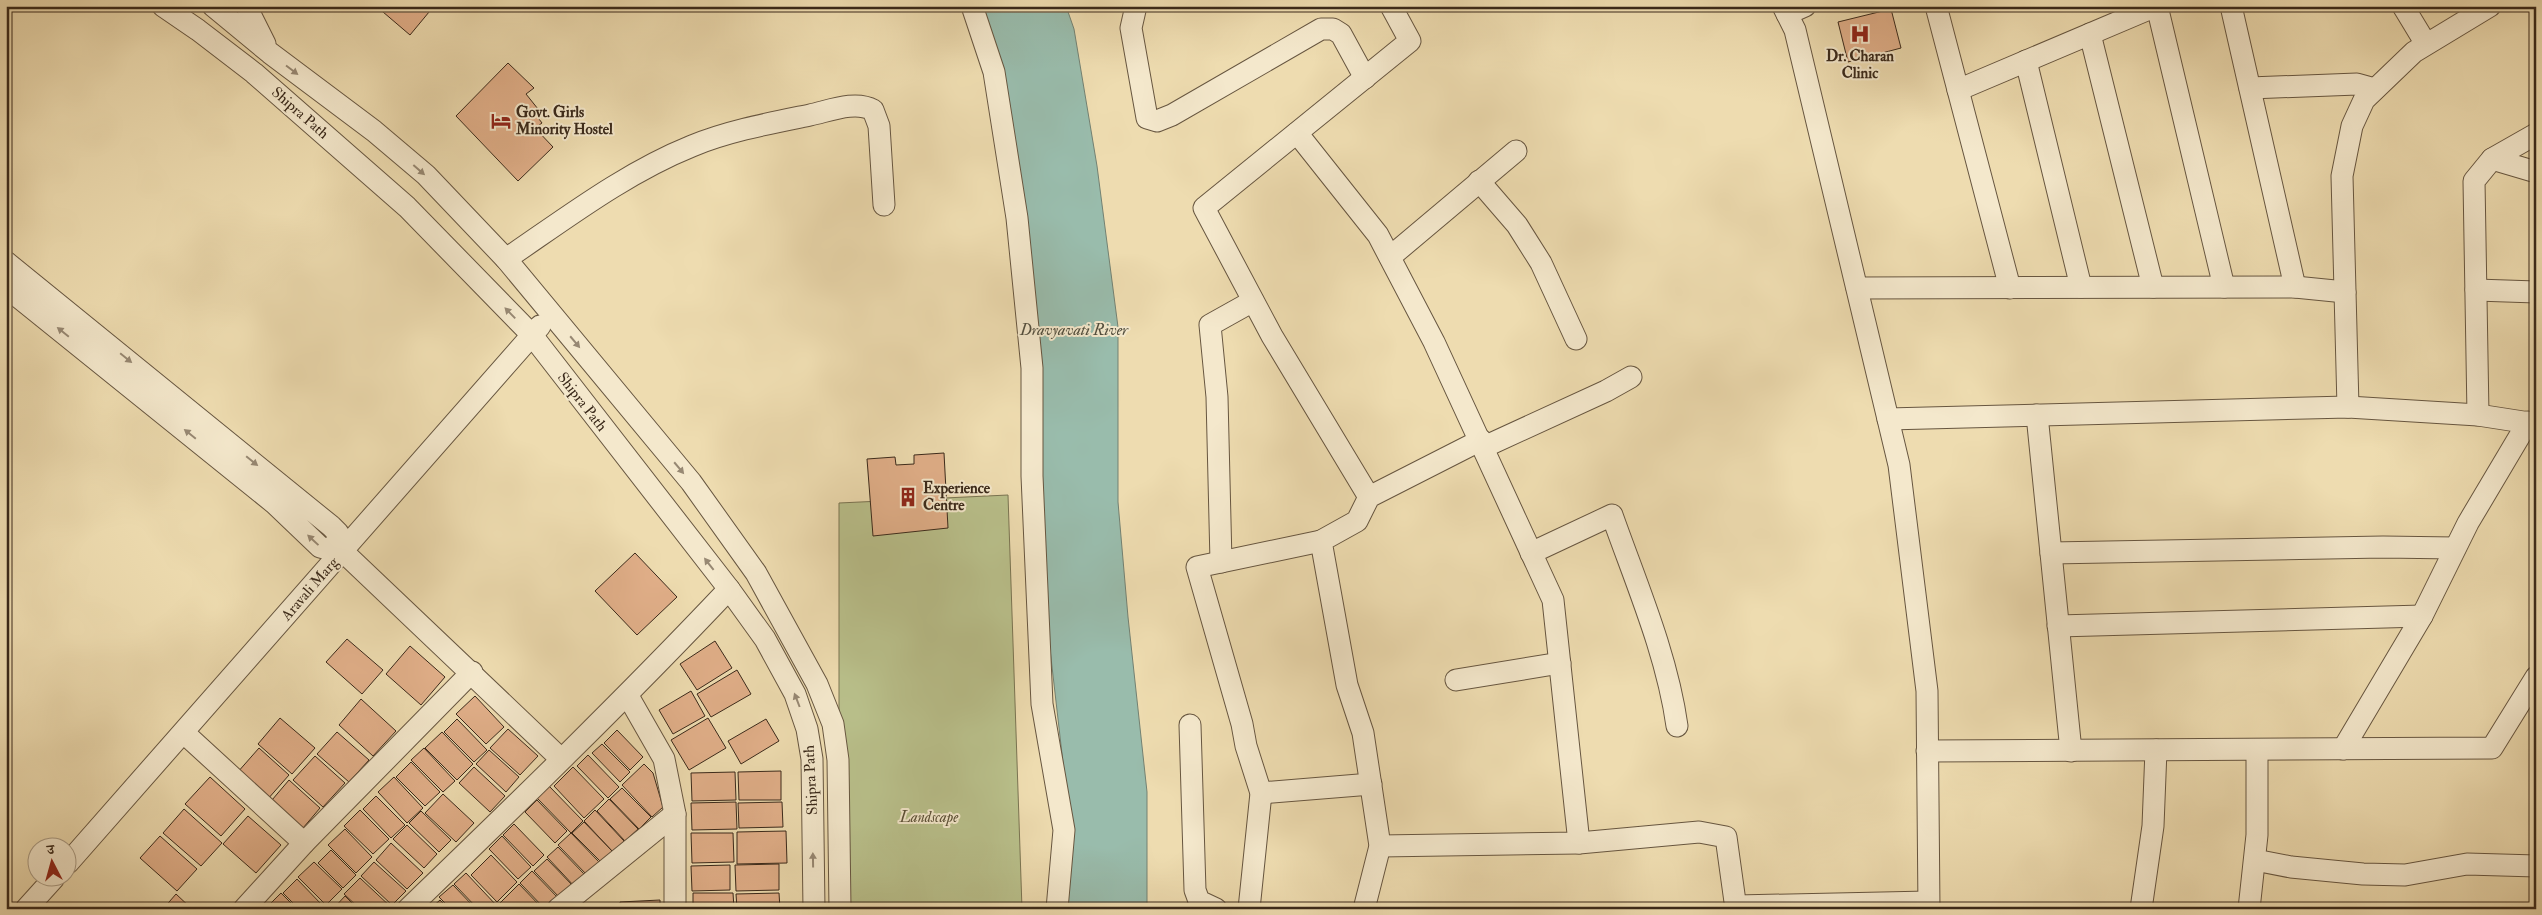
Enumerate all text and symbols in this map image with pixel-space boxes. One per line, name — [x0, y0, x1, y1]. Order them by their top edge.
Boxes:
hospital icon: Dr. Charan Clinic — [1849, 23, 1871, 45]
place label: Dr. Charan Clinic — [1826, 47, 1894, 83]
one-way arrow — [285, 64, 298, 75]
street label: Shipra Path — [267, 83, 333, 144]
place label: Govt. Girls Minority Hostel — [515, 103, 613, 140]
hotel icon: Govt. Girls Minority Hostel — [490, 110, 512, 132]
one-way arrow — [413, 165, 426, 176]
one-way arrow — [504, 308, 516, 320]
water label: Dravyavati River — [1019, 320, 1129, 340]
one-way arrow — [57, 327, 70, 338]
one-way arrow — [570, 336, 581, 349]
one-way arrow — [119, 353, 132, 364]
street label: Shipra Path — [552, 369, 611, 436]
one-way arrow — [183, 429, 196, 440]
one-way arrow — [245, 455, 258, 466]
one-way arrow — [673, 461, 684, 474]
place label: Experience Centre — [923, 479, 991, 515]
building icon: Experience Centre — [897, 486, 919, 508]
one-way arrow — [307, 534, 319, 546]
street label: Aravali Marg — [277, 553, 343, 625]
one-way arrow — [704, 557, 715, 570]
one-way arrow — [793, 692, 801, 707]
street label: Shipra Path — [800, 744, 823, 815]
park label: Landscape — [899, 808, 959, 827]
north arrow — [28, 838, 78, 888]
text: उ — [45, 841, 56, 858]
one-way arrow — [809, 852, 817, 868]

